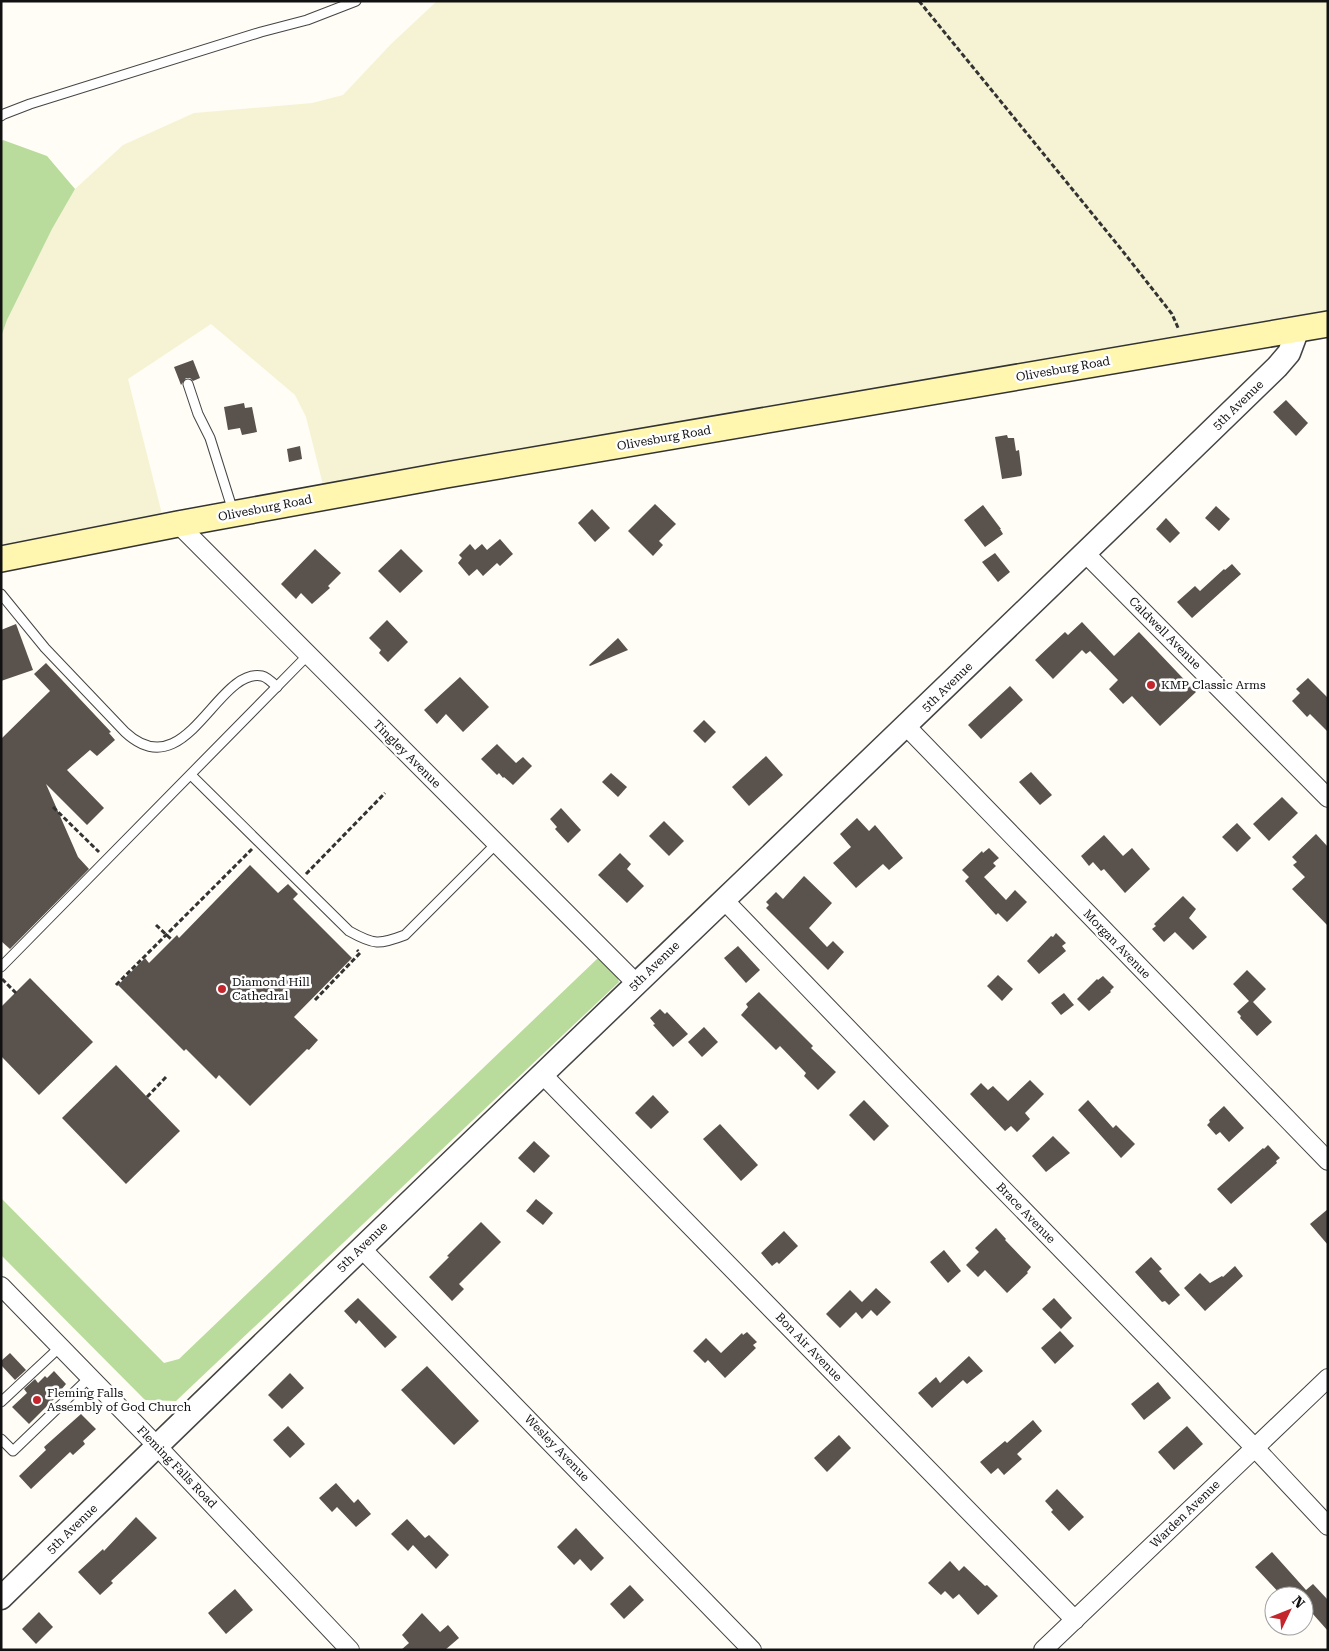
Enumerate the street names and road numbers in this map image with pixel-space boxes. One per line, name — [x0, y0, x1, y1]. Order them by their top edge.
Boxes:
street label: Olivesburg Road — [1015, 354, 1111, 384]
street label: 5th Avenue — [1210, 377, 1267, 433]
street label: Olivesburg Road — [616, 423, 712, 453]
street label: Olivesburg Road — [217, 492, 313, 524]
street label: Caldwell Avenue — [1126, 594, 1204, 672]
street label: 5th Avenue — [919, 659, 976, 715]
street label: Tingley Avenue — [370, 717, 444, 791]
street label: Morgan Avenue — [1081, 907, 1154, 982]
street label: 5th Avenue — [626, 938, 683, 994]
street label: Brace Avenue — [994, 1180, 1059, 1246]
street label: 5th Avenue — [334, 1219, 391, 1275]
street label: Bon Air Avenue — [773, 1310, 845, 1384]
street label: Wesley Avenue — [522, 1412, 593, 1485]
street label: Fleming Falls Road — [134, 1423, 220, 1511]
street label: Warden Avenue — [1147, 1477, 1223, 1551]
street label: 5th Avenue — [44, 1501, 101, 1557]

